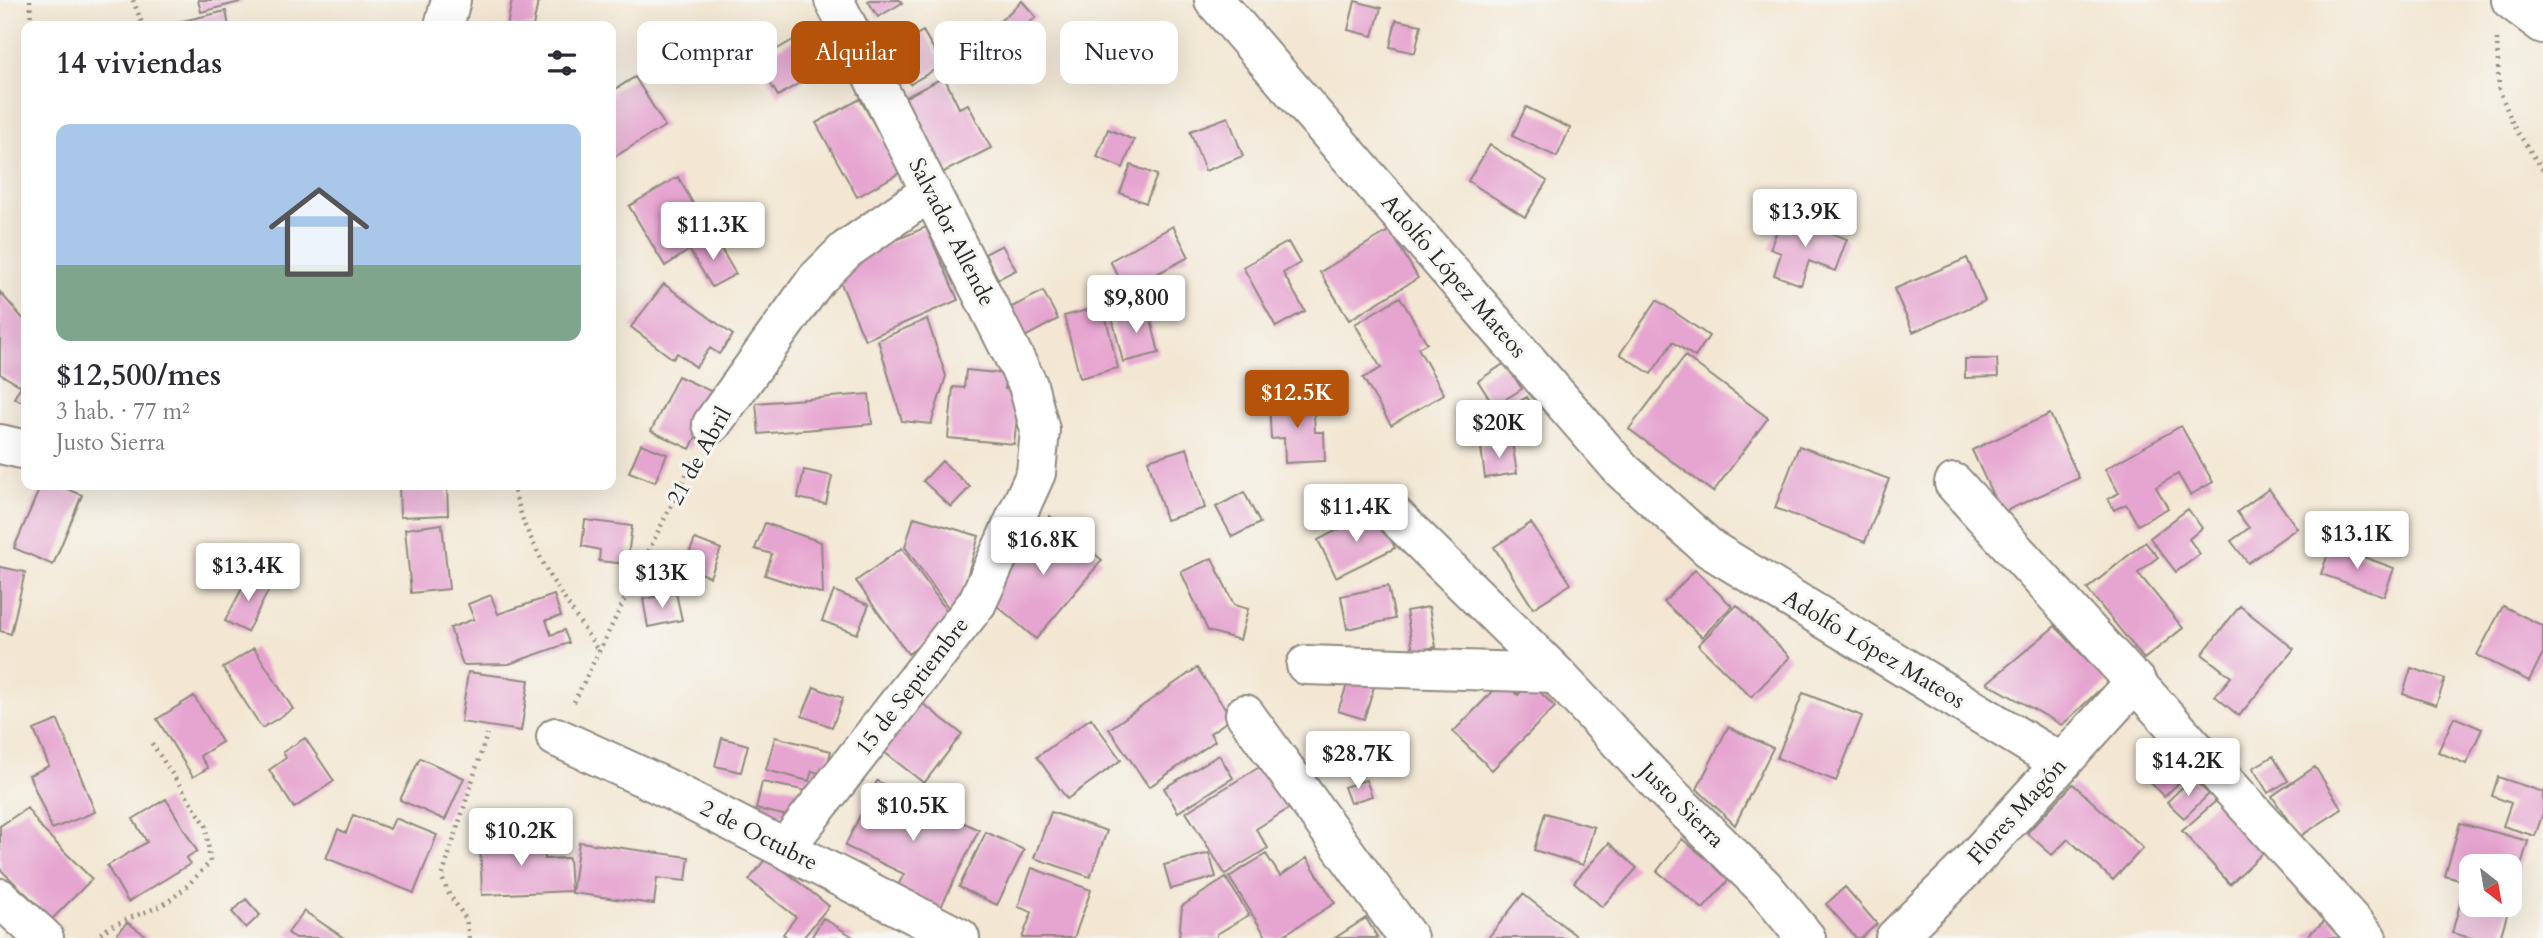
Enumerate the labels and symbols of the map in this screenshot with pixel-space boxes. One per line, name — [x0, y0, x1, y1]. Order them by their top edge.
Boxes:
street label: Salvador Allende — [901, 153, 1003, 311]
street label: Adolfo López Mateos — [1374, 188, 1534, 364]
pin: $13.9K — [1748, 190, 1862, 249]
pin: $11.3K — [656, 202, 770, 262]
pin: $9,800 — [1079, 276, 1193, 335]
pin: $12.5K — [1240, 370, 1354, 430]
pin: $20K — [1458, 400, 1540, 460]
street label: 21 de Abril — [659, 401, 739, 511]
pin: $11.4K — [1299, 484, 1413, 544]
pin: $13.1K — [2300, 512, 2414, 571]
pin: $16.8K — [986, 518, 1100, 577]
pin: $13.4K — [191, 544, 305, 603]
pin: $13K — [621, 550, 703, 610]
street label: Adolfo López Mateos — [1777, 582, 1971, 716]
street label: 15 de Septiembre — [848, 610, 976, 762]
pin: $28.7K — [1301, 732, 1415, 791]
pin: $14.2K — [2131, 738, 2245, 798]
street label: Flores Magón — [1961, 751, 2073, 871]
street label: Justo Sierra — [1630, 753, 1732, 855]
pin: $10.5K — [856, 784, 970, 843]
street label: 2 de Octubre — [695, 792, 823, 878]
pin: $10.2K — [464, 808, 578, 868]
north arrow — [2459, 854, 2522, 917]

